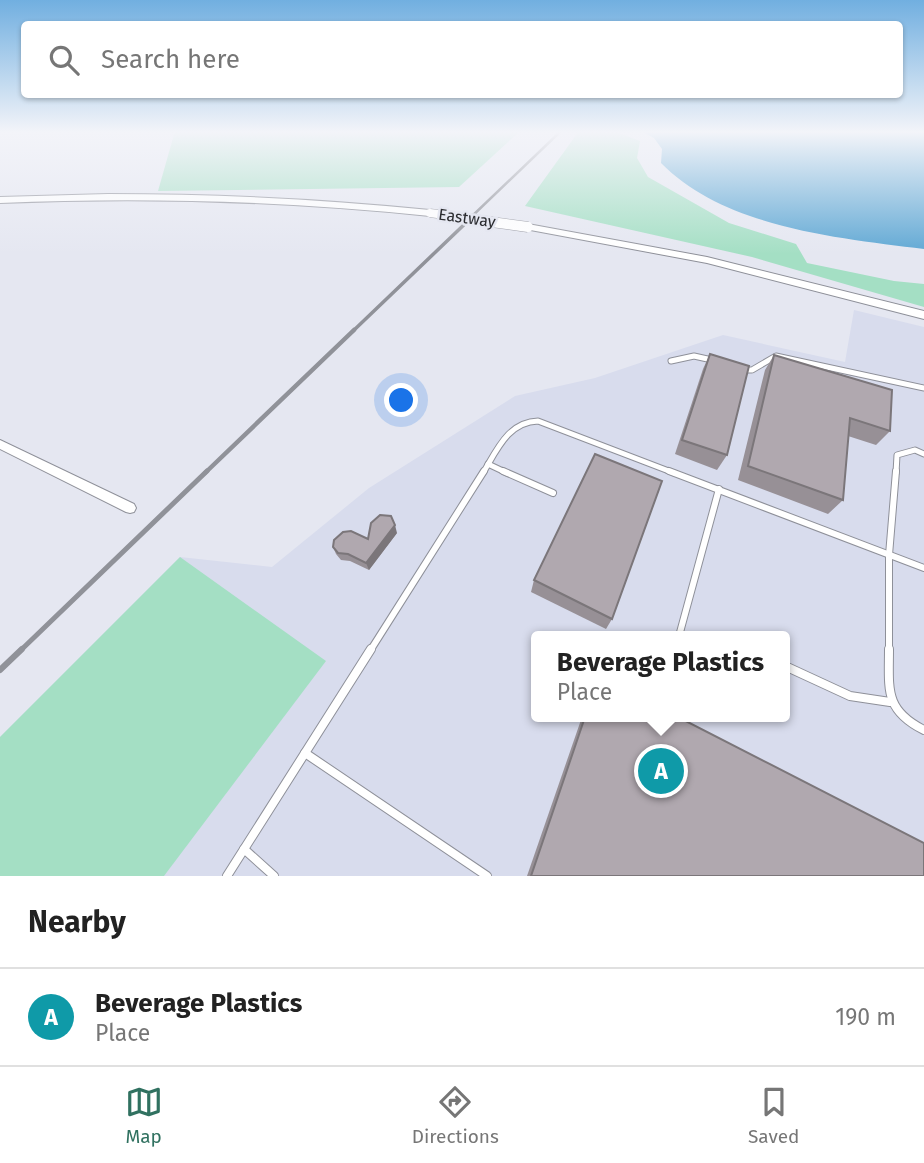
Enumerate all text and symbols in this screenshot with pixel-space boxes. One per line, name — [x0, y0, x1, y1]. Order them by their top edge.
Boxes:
search box — [21, 21, 903, 98]
icon: search — [45, 41, 83, 79]
text: Search here — [101, 44, 240, 75]
street label: Eastway — [437, 205, 497, 231]
your location — [384, 383, 418, 417]
popup — [531, 631, 790, 722]
text: Beverage Plastics — [557, 647, 764, 678]
text: Place — [557, 678, 612, 706]
pin: A — [638, 745, 684, 797]
text: Nearby — [28, 904, 126, 940]
text: Beverage Plastics — [95, 988, 302, 1019]
text: A — [44, 1003, 58, 1031]
text: 190 m — [835, 1003, 896, 1031]
text: Place — [95, 1019, 150, 1047]
tab: Map — [125, 1083, 163, 1148]
tab: Directions — [412, 1083, 499, 1148]
tab: Saved — [748, 1083, 799, 1148]

